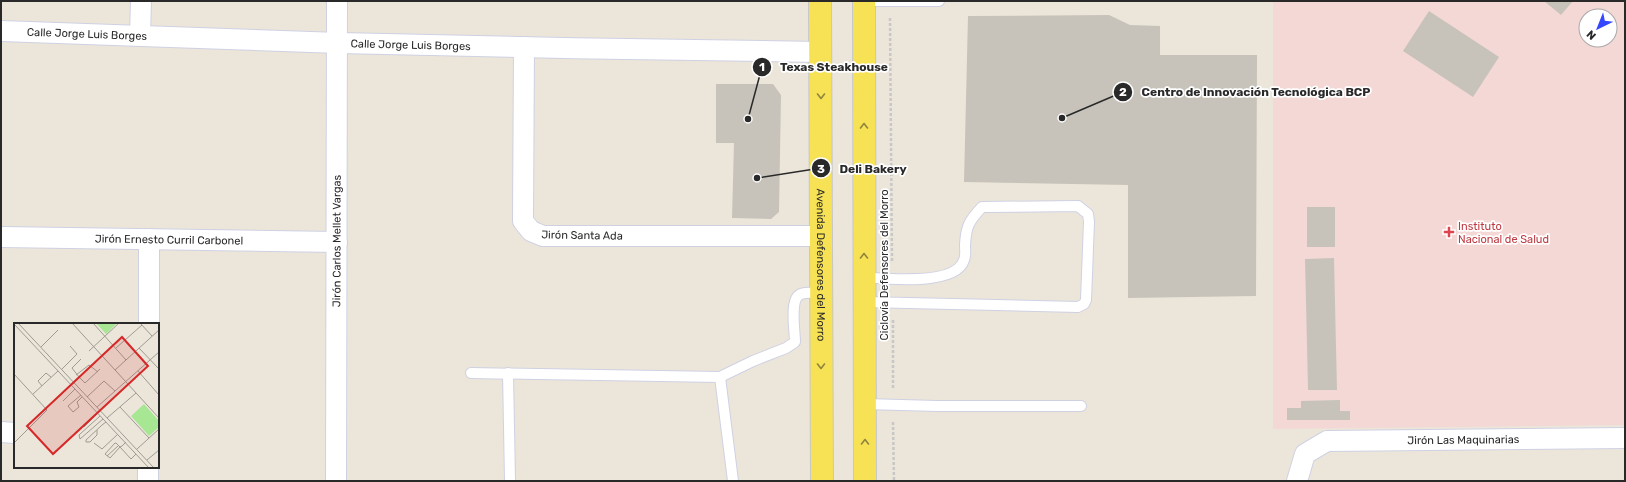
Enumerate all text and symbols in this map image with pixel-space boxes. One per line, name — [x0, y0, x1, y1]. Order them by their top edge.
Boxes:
north arrow — [1578, 8, 1618, 48]
street label: Calle Jorge Luis Borges — [27, 26, 148, 43]
text: N — [1584, 27, 1599, 42]
street label: Calle Jorge Luis Borges — [350, 37, 471, 53]
callout: Texas Steakhouse — [752, 55, 896, 79]
text: 1 — [759, 60, 765, 74]
text: Texas Steakhouse — [780, 60, 888, 74]
callout: Centro de Innovación Tecnológica BCP — [1113, 80, 1378, 104]
text: 2 — [1119, 85, 1127, 99]
text: Centro de Innovación Tecnológica BCP — [1142, 85, 1370, 99]
one-way arrow — [817, 93, 825, 99]
one-way arrow — [860, 123, 868, 129]
callout: Deli Bakery — [811, 156, 914, 180]
text: 3 — [817, 162, 825, 176]
text: Deli Bakery — [839, 162, 907, 176]
street label: Jirón Carlos Mellet Vargas — [330, 174, 344, 307]
street label: Avenida Defensores del Morro — [814, 189, 827, 341]
street label: Ciclovía Defensores del Morro — [878, 189, 891, 341]
place label: Instituto Nacional de Salud — [1458, 220, 1549, 246]
marker: Instituto Nacional de Salud — [1443, 226, 1455, 238]
street label: Jirón Santa Ada — [541, 228, 623, 243]
street label: Jirón Ernesto Curril Carbonel — [95, 232, 243, 248]
one-way arrow — [860, 253, 868, 259]
inset map — [14, 323, 159, 468]
one-way arrow — [817, 363, 825, 369]
street label: Jirón Las Maquinarias — [1407, 433, 1520, 447]
one-way arrow — [861, 439, 869, 445]

